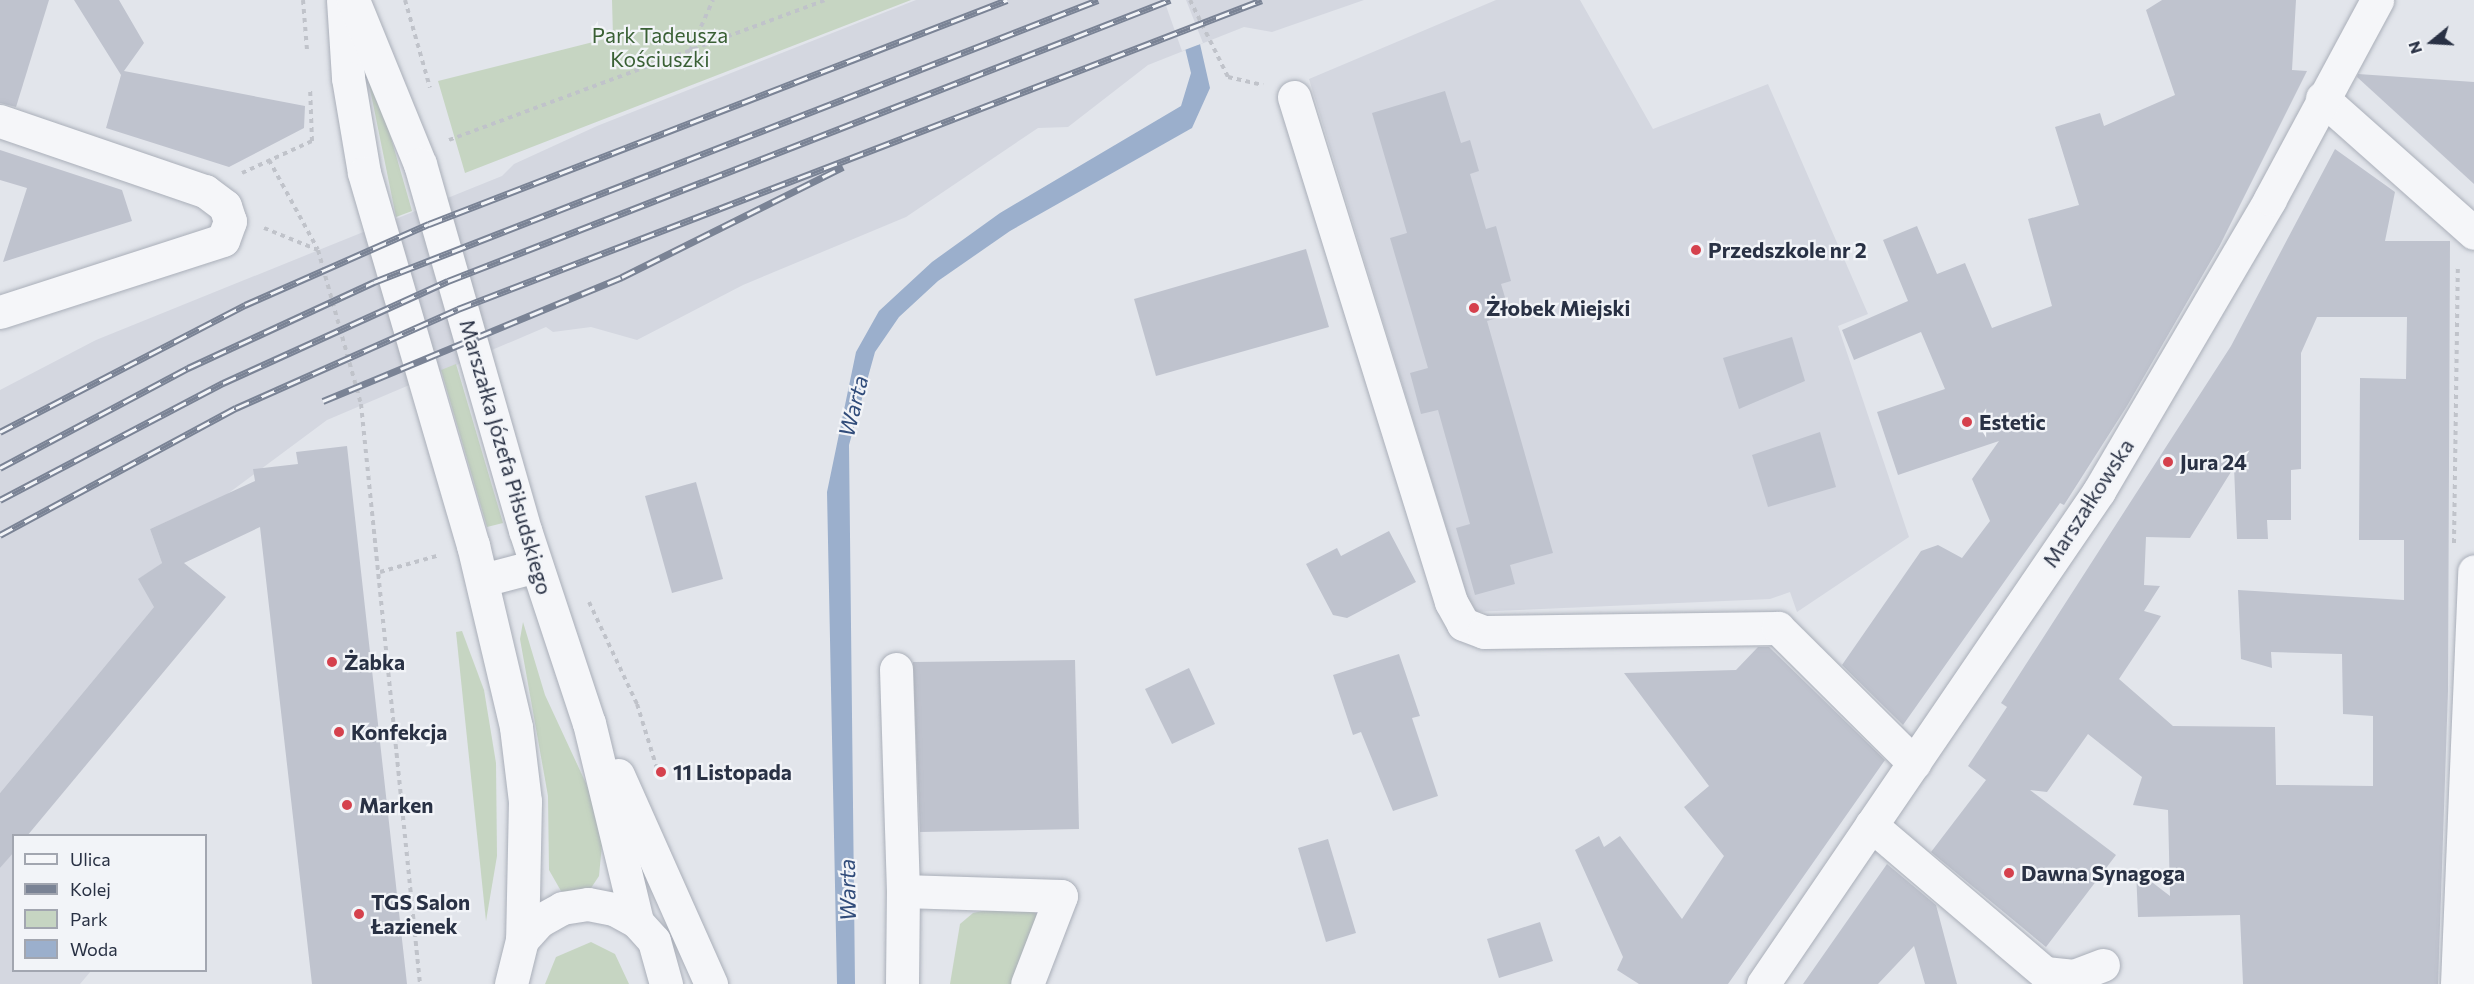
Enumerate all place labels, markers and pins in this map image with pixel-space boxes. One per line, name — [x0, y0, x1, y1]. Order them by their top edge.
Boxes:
place label: Przedszkole nr 2 — [1708, 237, 1867, 263]
marker: Przedszkole nr 2 — [1689, 243, 1703, 257]
place label: Żłobek Miejski — [1486, 295, 1630, 321]
marker: Żłobek Miejski — [1467, 301, 1481, 315]
place label: Estetic — [1979, 409, 2046, 435]
marker: Estetic — [1960, 415, 1974, 429]
place label: Jura 24 — [2180, 449, 2247, 475]
marker: Jura 24 — [2161, 455, 2175, 469]
place label: Żabka — [344, 649, 405, 675]
marker: Żabka — [325, 655, 339, 669]
place label: Konfekcja — [351, 719, 447, 745]
marker: Konfekcja — [332, 725, 346, 739]
place label: 11 Listopada — [673, 759, 792, 785]
marker: 11 Listopada — [654, 765, 668, 779]
place label: Marken — [359, 792, 433, 818]
marker: Marken — [340, 798, 354, 812]
place label: Dawna Synagoga — [2021, 860, 2185, 886]
marker: Dawna Synagoga — [2002, 866, 2016, 880]
place label: TGS Salon Łazienek — [371, 889, 470, 939]
marker: TGS Salon Łazienek — [352, 907, 366, 921]

